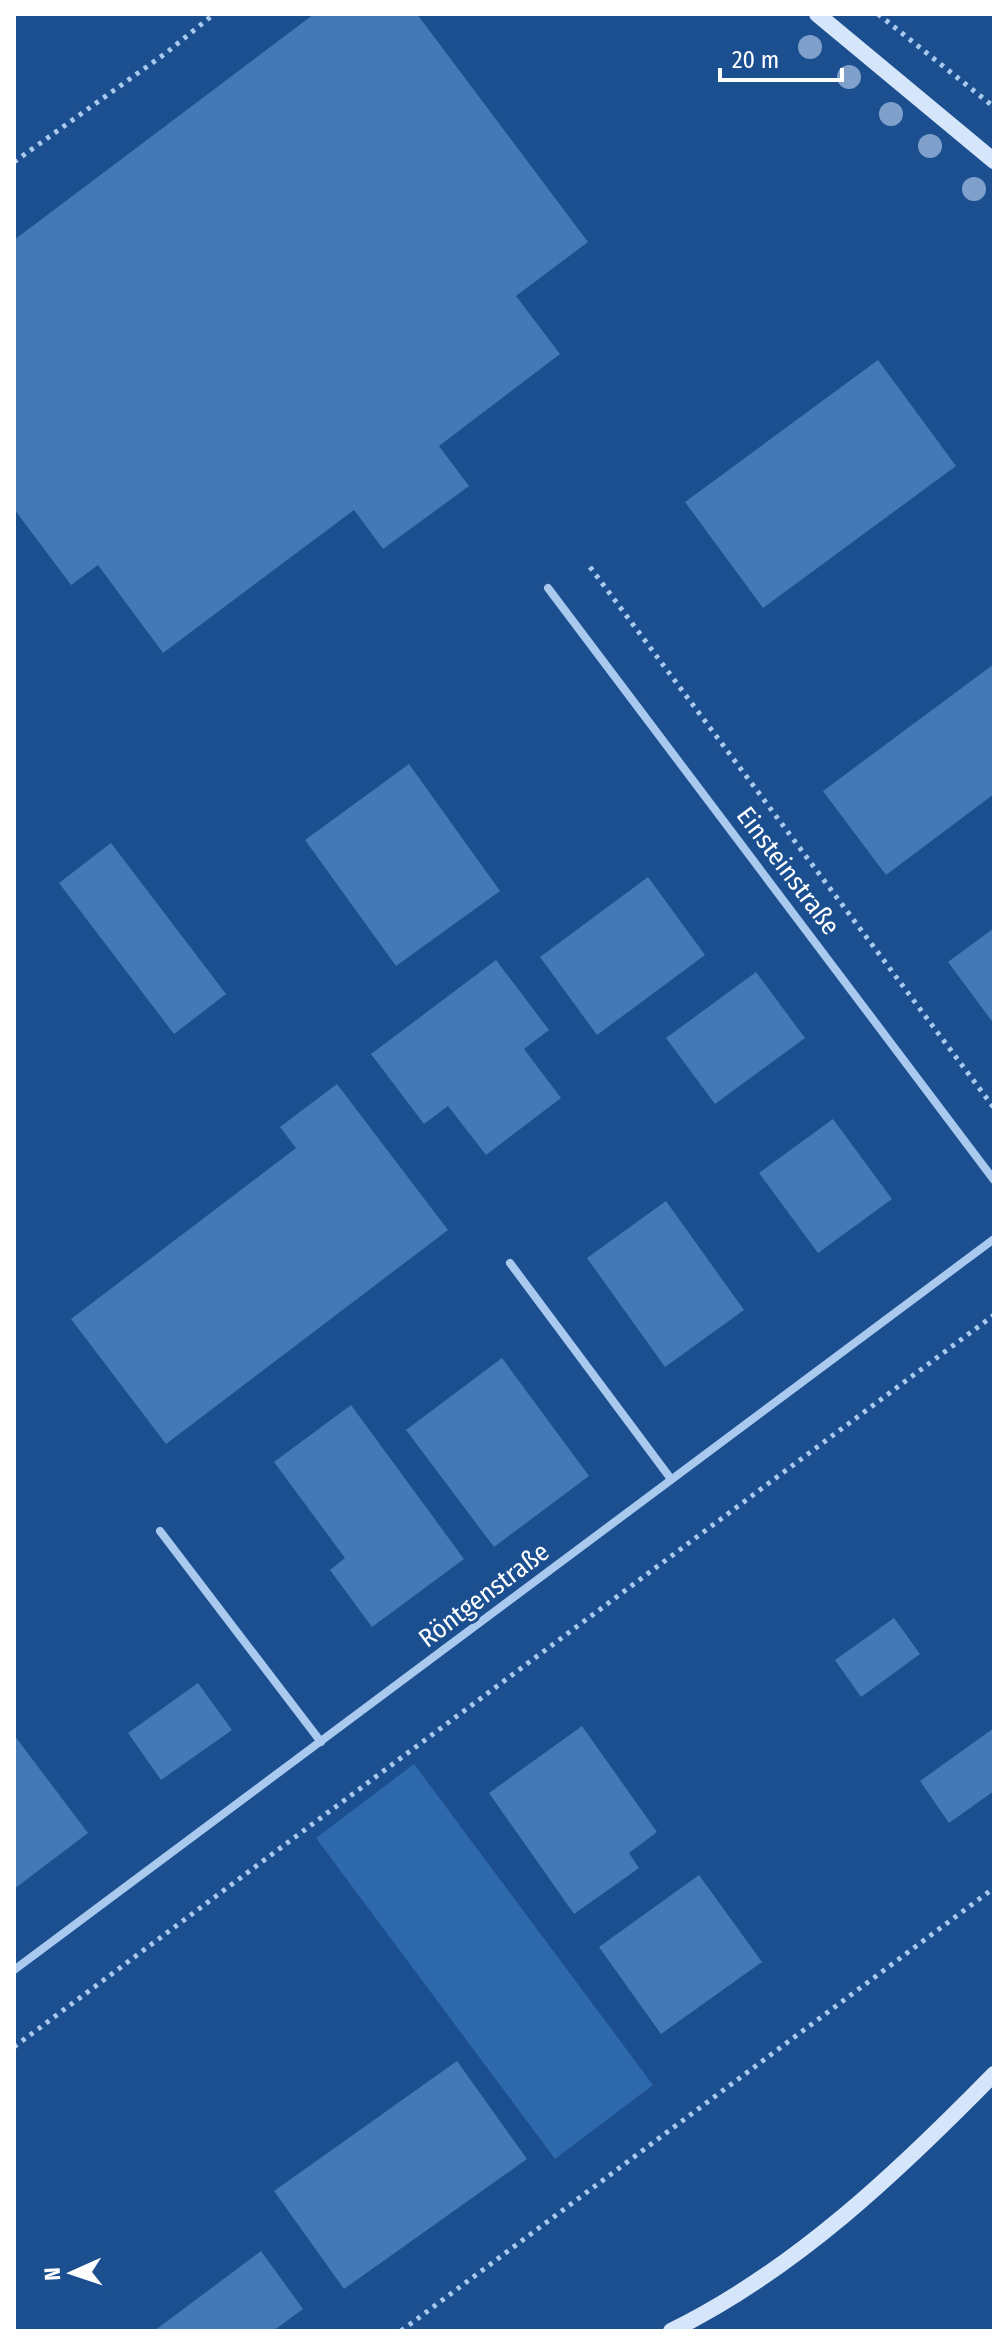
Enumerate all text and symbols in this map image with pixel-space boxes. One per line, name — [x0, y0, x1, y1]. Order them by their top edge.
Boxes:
scale bar — [720, 32, 842, 82]
text: 20 m — [732, 46, 779, 74]
street label: Einsteinstraße — [730, 801, 846, 941]
street label: Röntgenstraße — [413, 1536, 555, 1654]
north arrow — [32, 2233, 112, 2313]
text: N — [39, 2267, 66, 2281]

